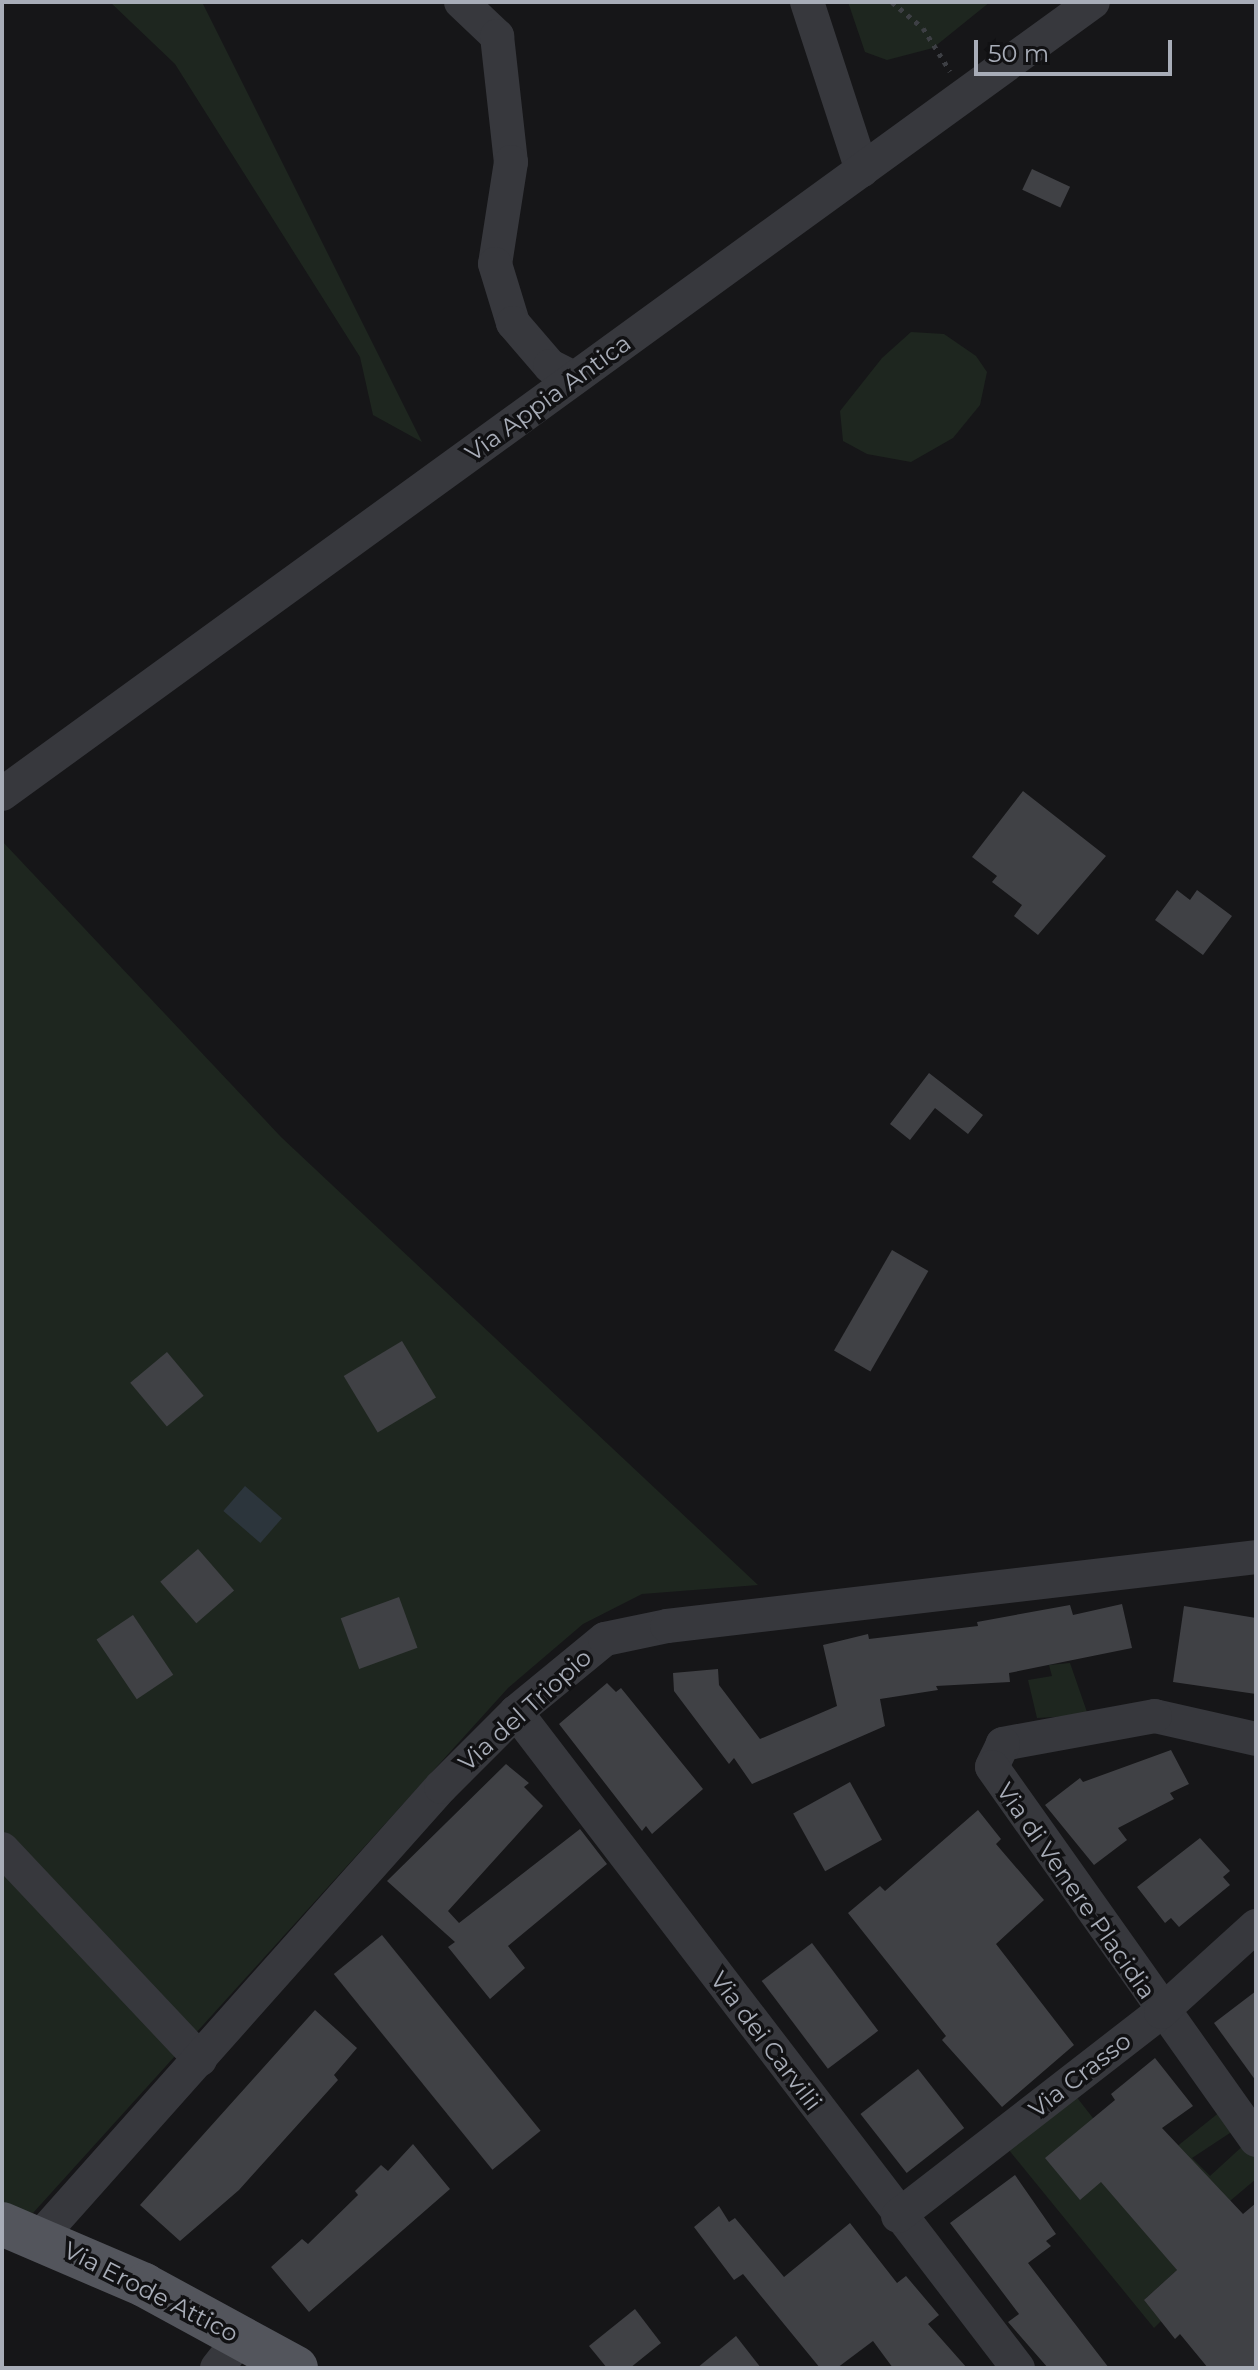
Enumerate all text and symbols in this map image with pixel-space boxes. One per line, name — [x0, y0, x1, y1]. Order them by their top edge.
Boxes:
scale bar — [978, 24, 1176, 74]
text: 50 m — [988, 39, 1049, 68]
street label: Via Appia Antica — [460, 328, 636, 468]
street label: Via del Triopio — [453, 1643, 597, 1777]
street label: Via di Venere Placidia — [990, 1777, 1162, 2005]
street label: Via dei Carvilii — [704, 1966, 828, 2116]
street label: Via Crasso — [1023, 2026, 1137, 2124]
street label: Via Erode Attico — [59, 2236, 243, 2348]

